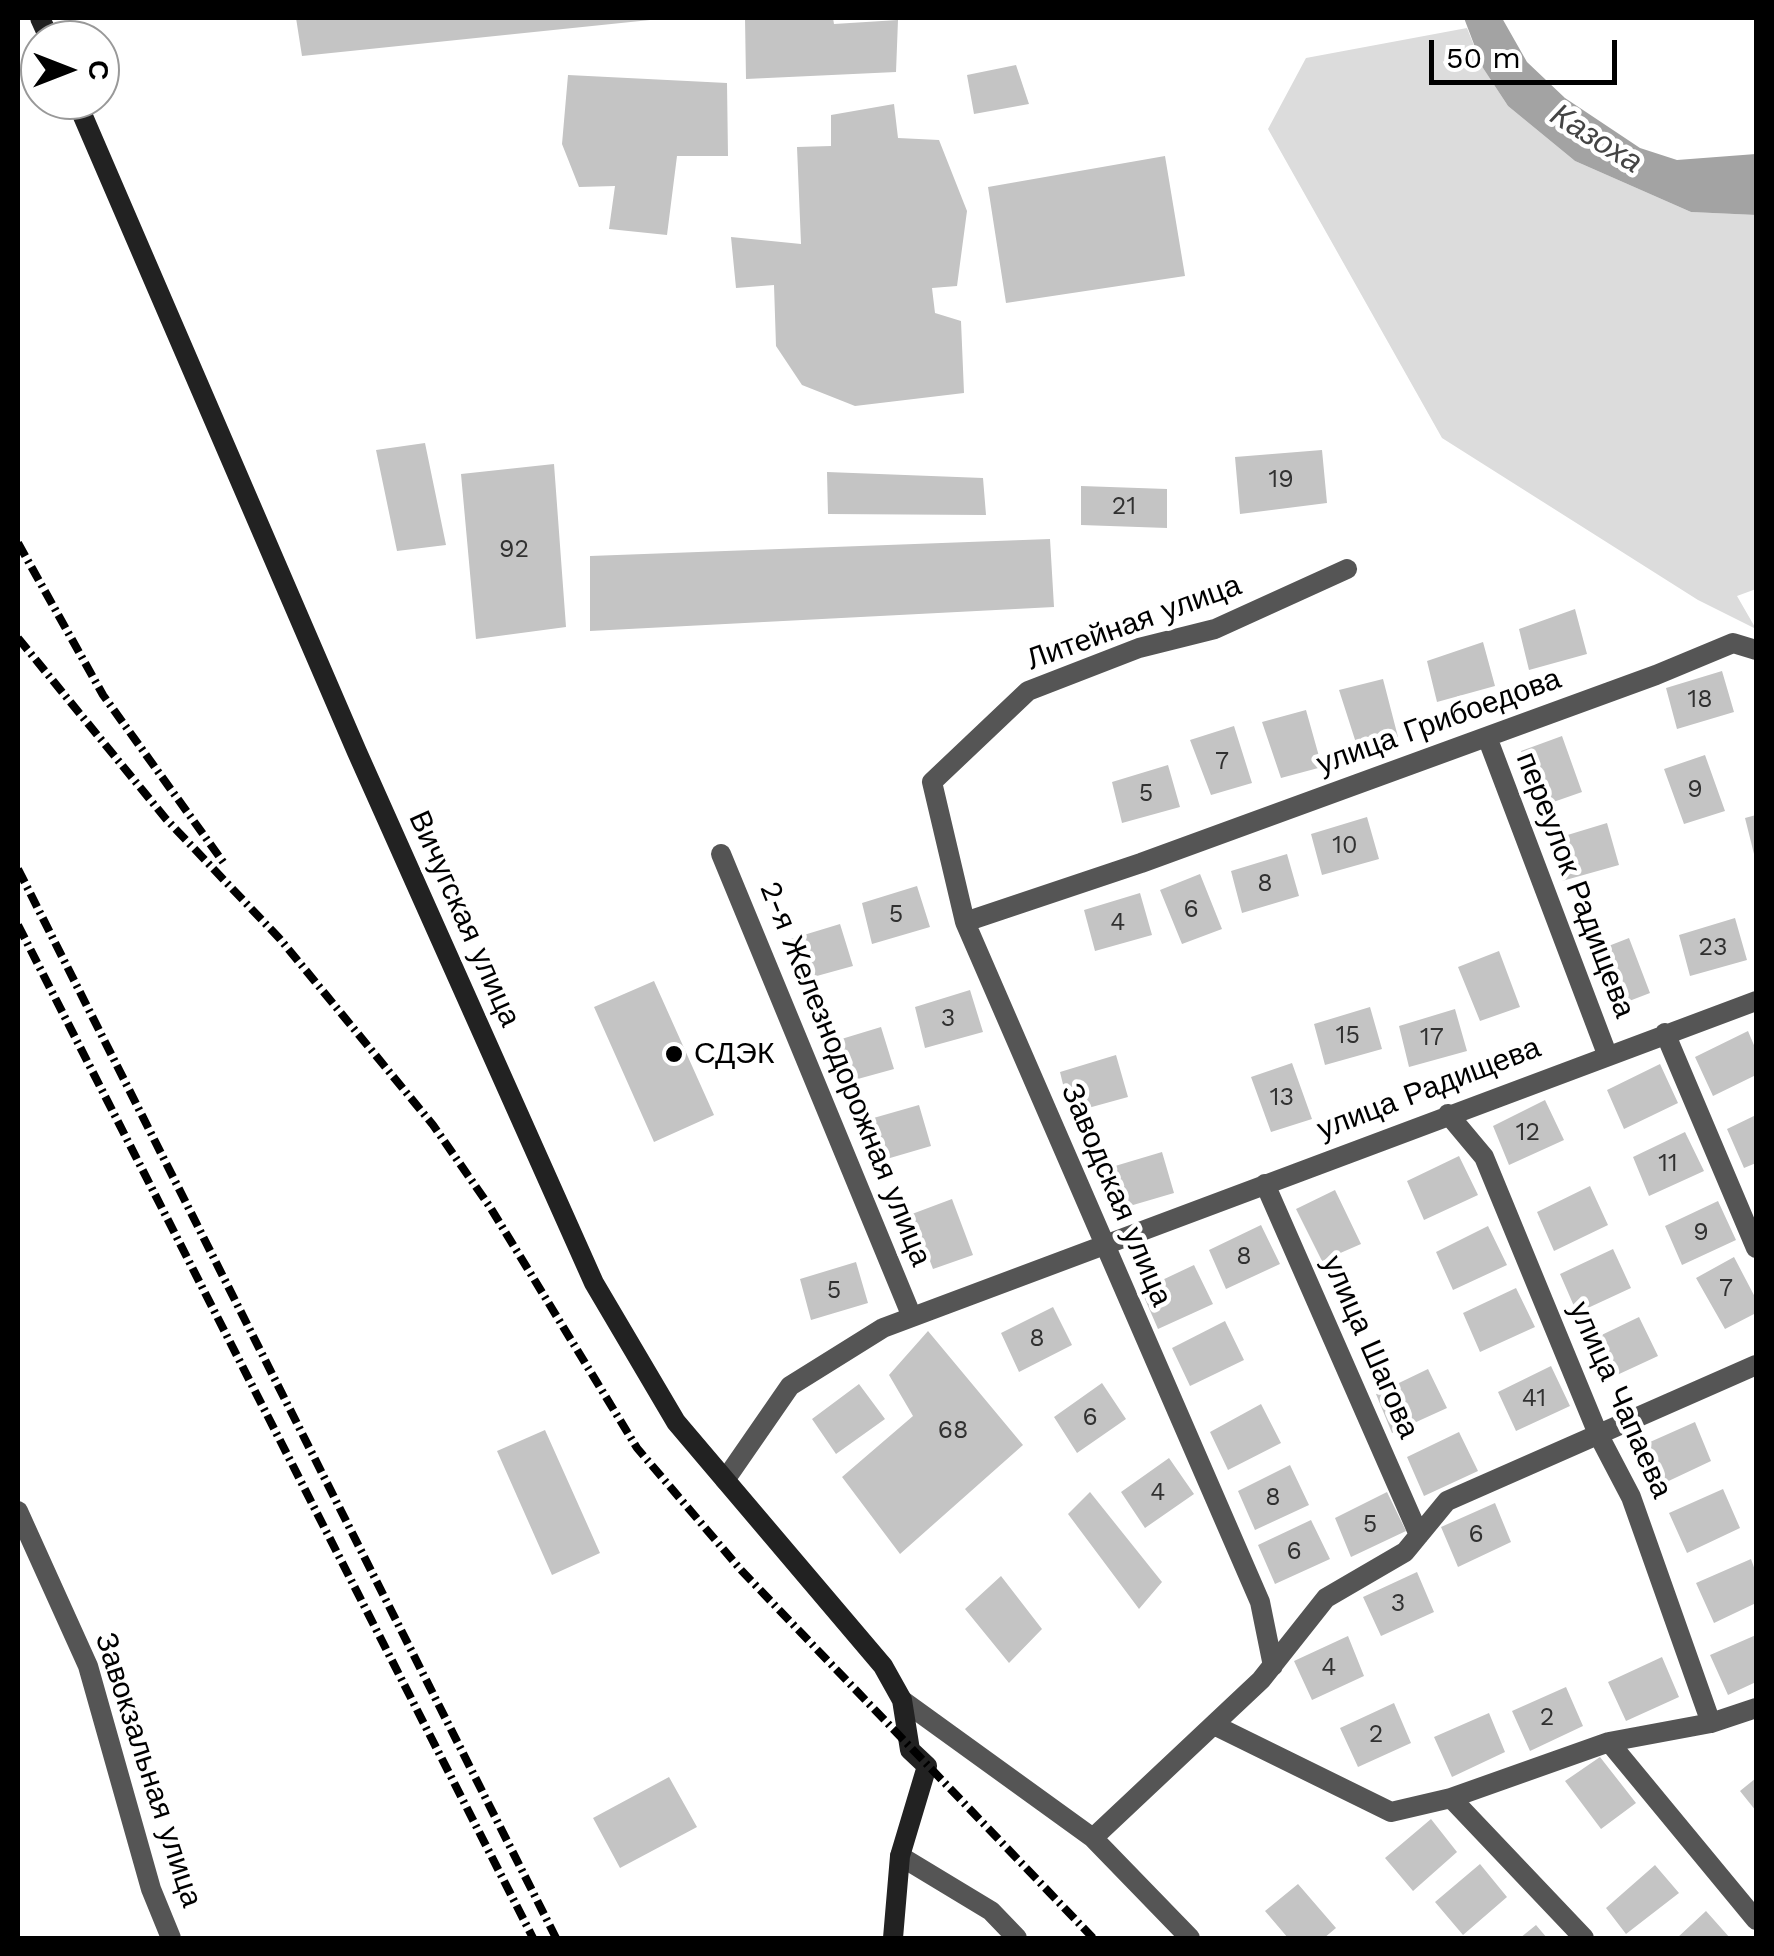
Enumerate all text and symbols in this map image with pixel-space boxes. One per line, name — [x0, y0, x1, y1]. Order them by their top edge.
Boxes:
north arrow — [20, 20, 120, 120]
scale bar — [1434, 20, 1622, 82]
text: 50 m — [1446, 40, 1521, 75]
text: С — [82, 60, 115, 80]
water label: Казоха — [1543, 96, 1649, 182]
house number: 19 — [1268, 465, 1294, 495]
house number: 21 — [1112, 492, 1136, 522]
house number: 92 — [499, 535, 529, 565]
street label: Литейная улица — [1022, 568, 1246, 678]
street label: улица Грибоедова — [1312, 661, 1566, 783]
house number: 18 — [1687, 685, 1713, 715]
house number: 7 — [1215, 747, 1229, 777]
street label: переулок Радищева — [1508, 747, 1642, 1023]
house number: 9 — [1687, 775, 1703, 805]
house number: 5 — [1139, 779, 1153, 809]
street label: Вичугская улица — [400, 806, 528, 1032]
house number: 10 — [1332, 831, 1358, 861]
house number: 8 — [1257, 869, 1273, 899]
street label: 2-я Железнодорожная улица — [751, 877, 939, 1271]
house number: 6 — [1183, 895, 1199, 925]
house number: 5 — [889, 900, 903, 930]
house number: 4 — [1110, 908, 1126, 938]
house number: 23 — [1698, 933, 1728, 963]
house number: 3 — [941, 1004, 955, 1034]
house number: 15 — [1336, 1021, 1360, 1051]
house number: 17 — [1420, 1023, 1444, 1053]
street label: улица Радищева — [1312, 1030, 1546, 1148]
place label: СДЭК — [694, 1036, 774, 1072]
marker: СДЭК — [663, 1043, 685, 1065]
street label: Заводская улица — [1053, 1078, 1179, 1312]
house number: 13 — [1270, 1083, 1294, 1113]
house number: 12 — [1516, 1118, 1540, 1148]
house number: 11 — [1658, 1149, 1678, 1179]
house number: 9 — [1693, 1218, 1709, 1248]
house number: 8 — [1236, 1242, 1252, 1272]
street label: улица Шагова — [1314, 1250, 1426, 1444]
house number: 7 — [1719, 1274, 1733, 1304]
house number: 5 — [827, 1276, 841, 1306]
street label: улица Чапаева — [1561, 1296, 1679, 1504]
house number: 8 — [1029, 1324, 1045, 1354]
house number: 41 — [1522, 1384, 1546, 1414]
house number: 6 — [1082, 1403, 1098, 1433]
house number: 68 — [938, 1416, 968, 1446]
house number: 4 — [1150, 1478, 1166, 1508]
house number: 8 — [1265, 1483, 1281, 1513]
house number: 5 — [1363, 1510, 1377, 1540]
house number: 6 — [1468, 1520, 1484, 1550]
house number: 6 — [1286, 1537, 1302, 1567]
house number: 3 — [1391, 1589, 1405, 1619]
street label: Завокзальная улица — [87, 1628, 209, 1912]
house number: 4 — [1321, 1653, 1337, 1683]
house number: 2 — [1540, 1703, 1554, 1733]
house number: 2 — [1369, 1720, 1383, 1750]

